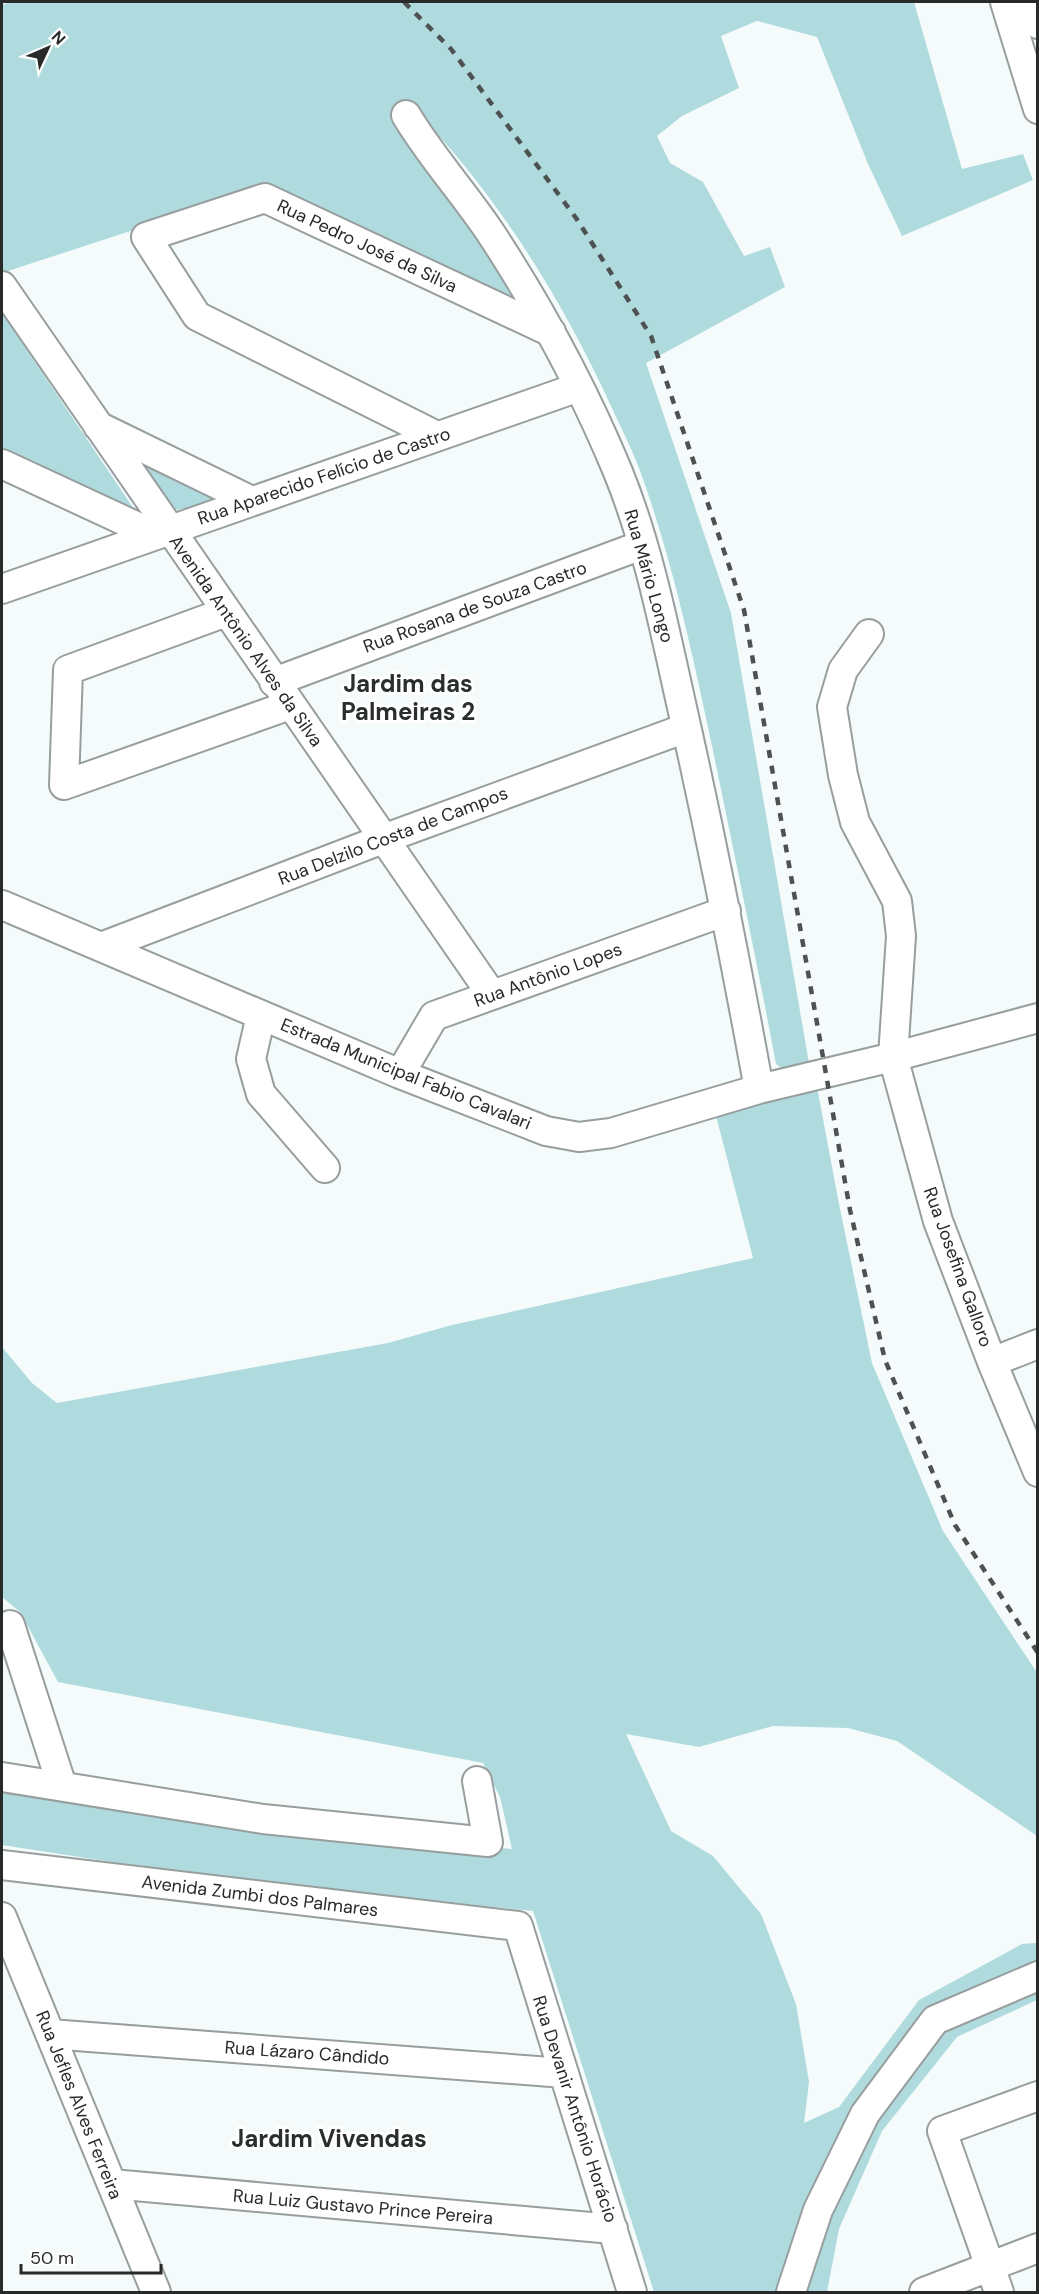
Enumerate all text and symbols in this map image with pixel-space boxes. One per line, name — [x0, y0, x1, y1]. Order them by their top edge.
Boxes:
north arrow — [18, 18, 78, 78]
text: N — [47, 26, 70, 49]
street label: Rua Pedro José da Silva — [273, 194, 461, 298]
street label: Rua Aparecido Felício de Castro — [194, 421, 454, 531]
street label: Rua Mário Longo — [619, 507, 679, 645]
street label: Avenida Antônio Alves da Silva — [164, 530, 328, 752]
street label: Rua Rosana de Souza Castro — [360, 555, 590, 659]
district label: Jardim das Palmeiras 2 — [341, 668, 475, 727]
street label: Rua Delzilo Costa de Campos — [275, 781, 511, 891]
street label: Rua Antônio Lopes — [471, 937, 625, 1013]
street label: Estrada Municipal Fabio Cavalari — [277, 1013, 535, 1135]
street label: Rua Josefina Galloro — [918, 1184, 998, 1350]
street label: Avenida Zumbi dos Palmares — [140, 1870, 380, 1922]
street label: Rua Devanir Antônio Horácio — [527, 1992, 623, 2226]
street label: Rua Jefles Alves Ferreira — [30, 2007, 128, 2203]
street label: Rua Lázaro Cândido — [224, 2035, 390, 2071]
district label: Jardim Vivendas — [231, 2123, 427, 2154]
street label: Rua Luiz Gustavo Prince Pereira — [232, 2184, 494, 2230]
scale bar — [21, 2237, 160, 2275]
text: 50 m — [30, 2246, 74, 2270]

